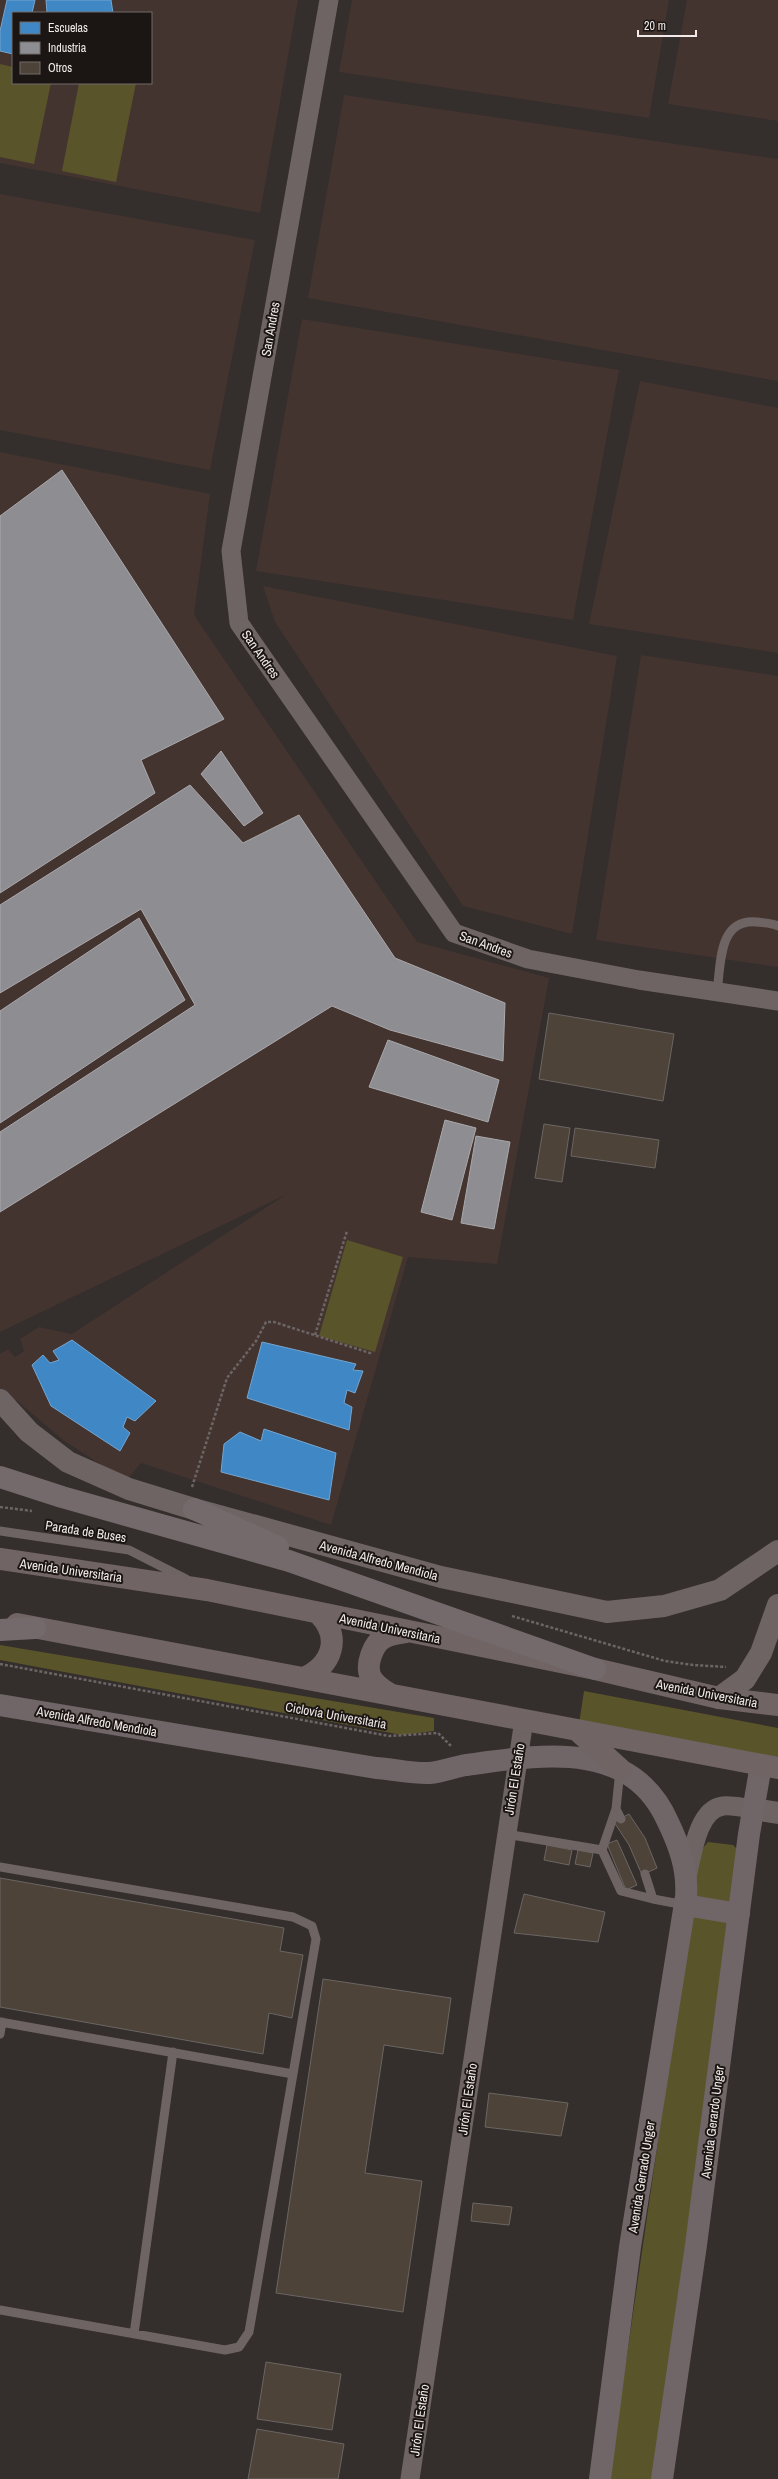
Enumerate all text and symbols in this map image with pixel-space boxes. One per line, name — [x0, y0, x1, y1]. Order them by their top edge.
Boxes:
legend — [12, 12, 152, 84]
scale bar — [638, 12, 696, 38]
text: 20 m — [644, 18, 666, 34]
text: Escuelas — [48, 20, 88, 36]
text: Industria — [48, 40, 87, 56]
text: Otros — [48, 60, 72, 76]
street label: San Andres — [257, 300, 284, 358]
street label: San Andres — [238, 627, 283, 682]
street label: San Andres — [457, 927, 515, 962]
street label: Parada de Buses — [44, 1517, 128, 1546]
street label: Avenida Alfredo Mendiola — [317, 1536, 440, 1584]
street label: Avenida Universitaria — [18, 1555, 123, 1586]
street label: Avenida Universitaria — [337, 1609, 442, 1648]
street label: Avenida Universitaria — [654, 1675, 759, 1712]
street label: Ciclovía Universitaria — [284, 1698, 388, 1733]
street label: Avenida Alfredo Mendiola — [34, 1702, 158, 1740]
street label: Jirón El Estaño — [500, 1742, 529, 1816]
street label: Jirón El Estaño — [454, 2062, 481, 2136]
street label: Avenida Gerardo Unger — [697, 2065, 728, 2180]
street label: Avenida Gerrado Unger — [624, 2120, 659, 2235]
street label: Jirón El Estaño — [406, 2383, 433, 2457]

